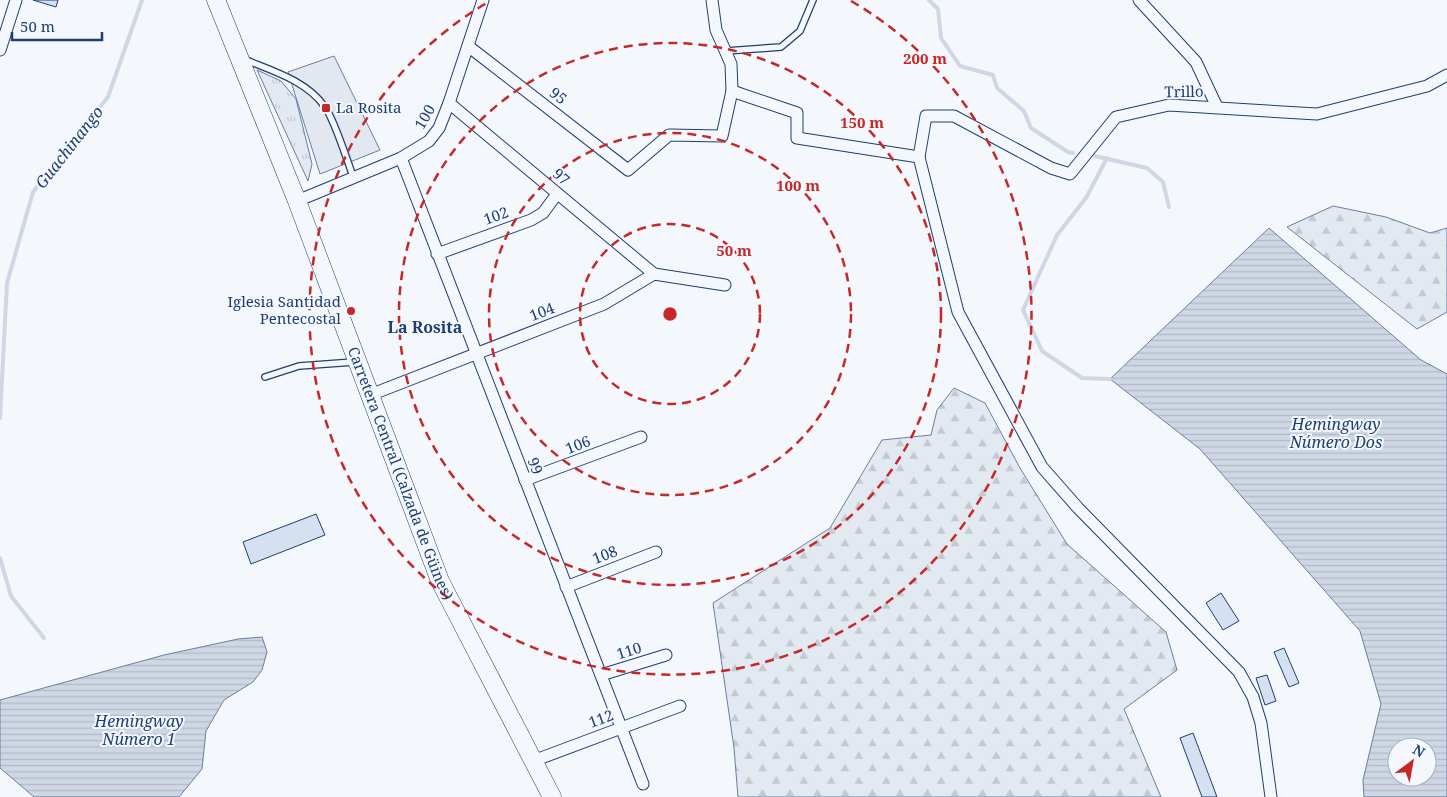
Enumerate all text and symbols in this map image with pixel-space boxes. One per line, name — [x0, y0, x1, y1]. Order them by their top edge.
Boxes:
scale bar — [12, 10, 102, 42]
text: 50 m — [20, 16, 55, 36]
text: 200 m — [903, 48, 947, 68]
street label: Trillo — [1164, 81, 1204, 101]
street label: 95 — [546, 82, 571, 108]
place label: La Rosita — [336, 97, 401, 117]
water label: Guachinango — [30, 101, 108, 193]
street label: 100 — [409, 101, 439, 132]
marker: La Rosita — [320, 102, 332, 114]
text: 150 m — [840, 112, 884, 132]
street label: 97 — [549, 163, 575, 189]
text: 100 m — [776, 175, 820, 195]
street label: 102 — [480, 201, 511, 229]
text: 50 m — [716, 240, 752, 260]
place label: Iglesia Santidad Pentecostal — [228, 291, 341, 328]
street label: 104 — [526, 297, 558, 325]
marker: Iglesia Santidad Pentecostal — [345, 305, 357, 317]
centre of rings — [661, 305, 679, 323]
district label: La Rosita — [388, 316, 463, 338]
street label: Carretera Central (Calzada de Güines) — [344, 344, 459, 603]
water label: Hemingway Número Dos — [1289, 413, 1382, 453]
street label: 106 — [562, 430, 593, 458]
street label: 99 — [524, 454, 548, 477]
street label: 108 — [589, 540, 620, 568]
street label: 110 — [614, 637, 644, 663]
street label: 112 — [585, 704, 616, 732]
water label: Hemingway Número 1 — [94, 710, 183, 750]
north arrow — [1387, 737, 1437, 787]
text: N — [1409, 740, 1429, 762]

